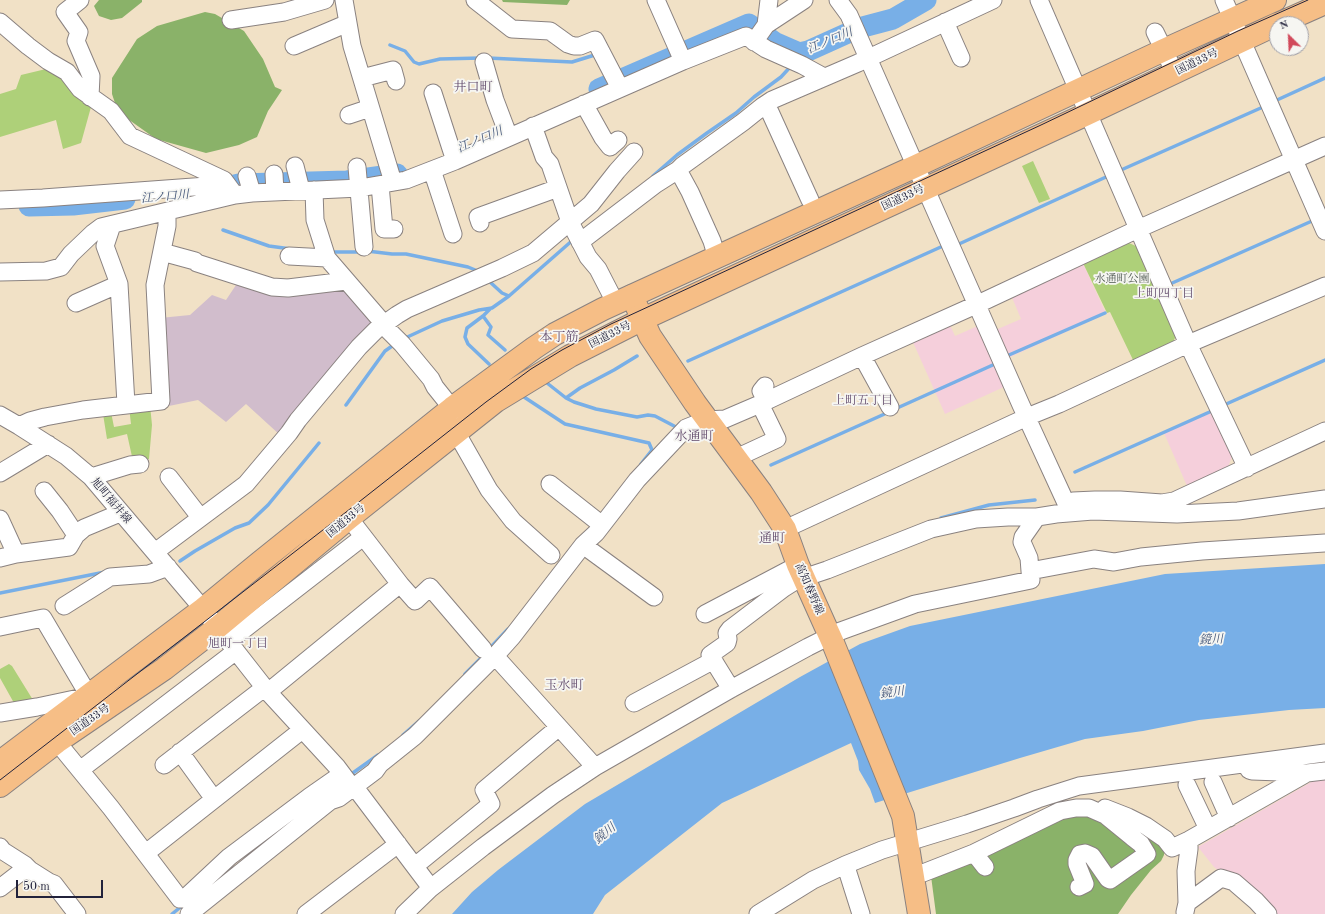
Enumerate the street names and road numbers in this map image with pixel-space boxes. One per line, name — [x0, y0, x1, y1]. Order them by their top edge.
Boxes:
street label: 国道33号 — [1174, 46, 1220, 78]
street label: 国道33号 — [879, 182, 927, 214]
street label: 国道33号 — [587, 319, 633, 351]
street label: 旭町福井線 — [88, 476, 134, 526]
street label: 国道33号 — [324, 501, 368, 541]
street label: 高知春野線 — [792, 561, 826, 617]
street label: 国道33号 — [67, 701, 113, 739]

